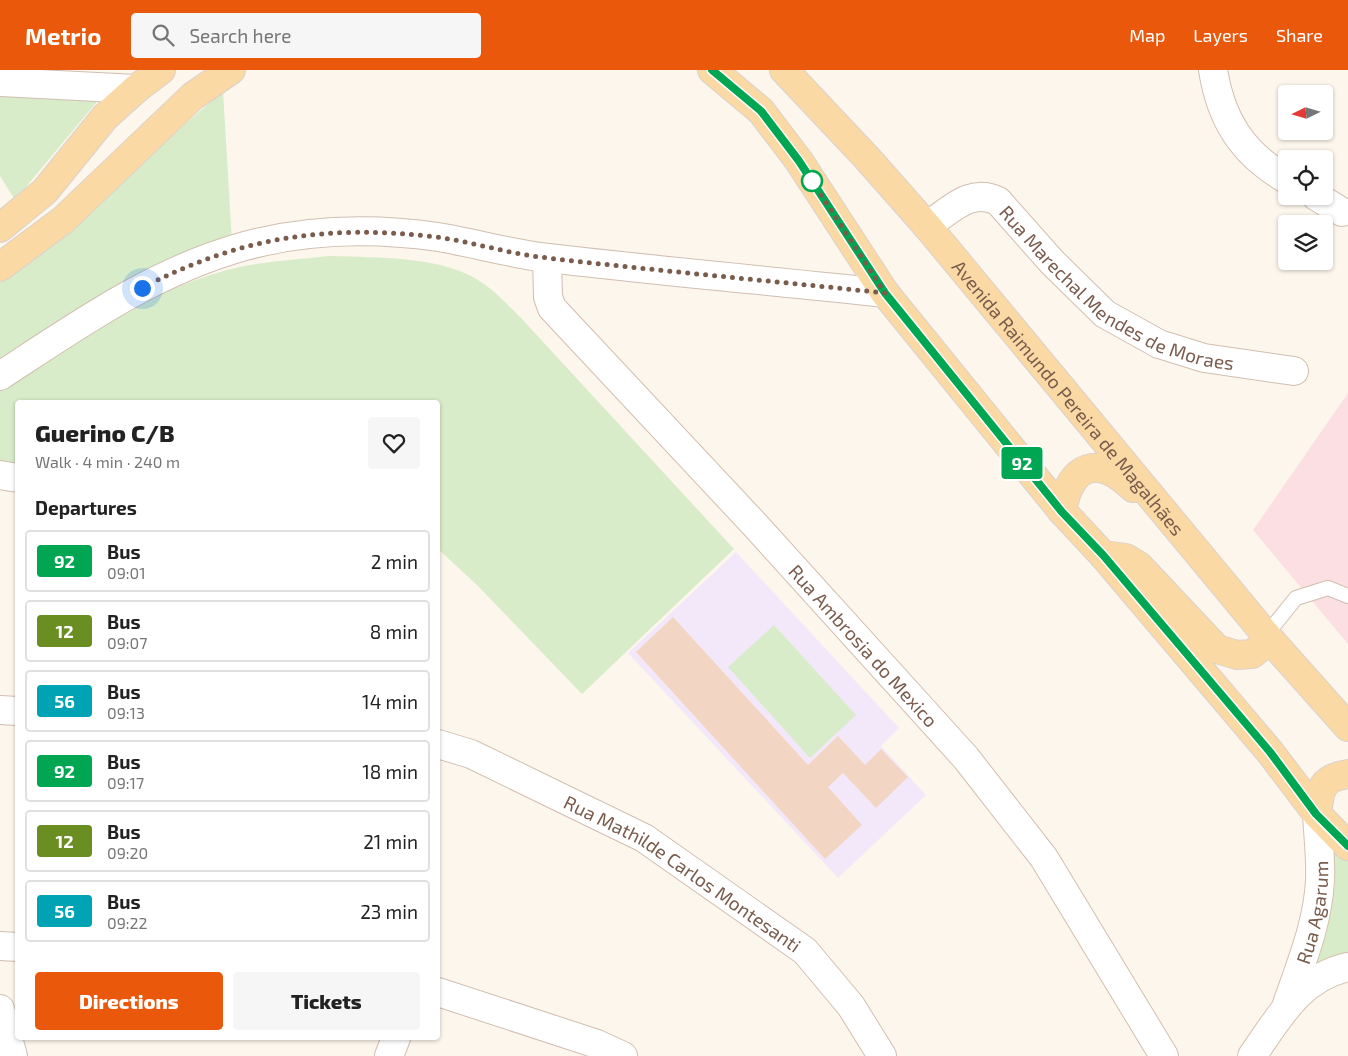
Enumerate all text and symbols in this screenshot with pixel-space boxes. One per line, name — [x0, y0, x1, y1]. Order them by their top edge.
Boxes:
search box — [131, 13, 481, 58]
text: Metrio — [25, 21, 101, 50]
icon: search — [149, 21, 177, 49]
text: Search here — [189, 24, 291, 47]
text: Map — [1129, 24, 1165, 46]
text: Layers — [1193, 24, 1248, 46]
text: Share — [1276, 24, 1323, 46]
north arrow — [1278, 85, 1332, 140]
map controls — [1278, 85, 1333, 270]
button: locate — [1278, 150, 1333, 205]
unlabelled marker — [801, 170, 823, 192]
street label: Rua Marechal Mendes de Moraes — [995, 200, 1236, 374]
button: layers — [1278, 215, 1333, 270]
street label: Avenida Raimundo Pereira de Magalhães — [948, 255, 1190, 540]
your location — [130, 276, 155, 301]
button: heart — [368, 417, 420, 469]
text: Guerino C/B — [35, 418, 175, 447]
line badge: 92 — [1000, 447, 1044, 479]
text: Walk · 4 min · 240 m — [35, 452, 180, 471]
text: 92 — [1011, 452, 1033, 474]
text: Departures — [35, 496, 137, 519]
text: Bus — [107, 540, 141, 563]
text: 92 — [54, 550, 75, 572]
text: 2 min — [371, 550, 418, 573]
street label: Rua Ambrosia do Mexico — [785, 559, 943, 731]
text: 09:01 — [107, 563, 146, 582]
text: Bus — [107, 610, 141, 633]
text: 12 — [55, 620, 74, 642]
text: 8 min — [370, 620, 418, 643]
text: 09:07 — [107, 633, 147, 652]
text: Bus — [107, 680, 141, 703]
text: 56 — [54, 690, 75, 712]
text: 14 min — [362, 690, 418, 713]
text: 09:13 — [107, 703, 145, 722]
text: Bus — [107, 750, 141, 773]
text: 92 — [54, 760, 75, 782]
text: 18 min — [362, 760, 418, 783]
text: 09:17 — [107, 773, 144, 792]
street label: Rua Mathilde Carlos Montesanti — [561, 790, 806, 956]
text: Bus — [107, 820, 141, 843]
text: 12 — [55, 830, 74, 852]
text: 21 min — [363, 830, 418, 853]
text: 09:20 — [107, 843, 148, 862]
street label: Rua Agarum — [1291, 861, 1332, 967]
text: Bus — [107, 890, 141, 913]
text: 56 — [54, 900, 75, 922]
text: 23 min — [360, 900, 418, 923]
text: 09:22 — [107, 913, 148, 932]
button: Directions — [35, 972, 223, 1030]
button: Tickets — [233, 972, 420, 1030]

